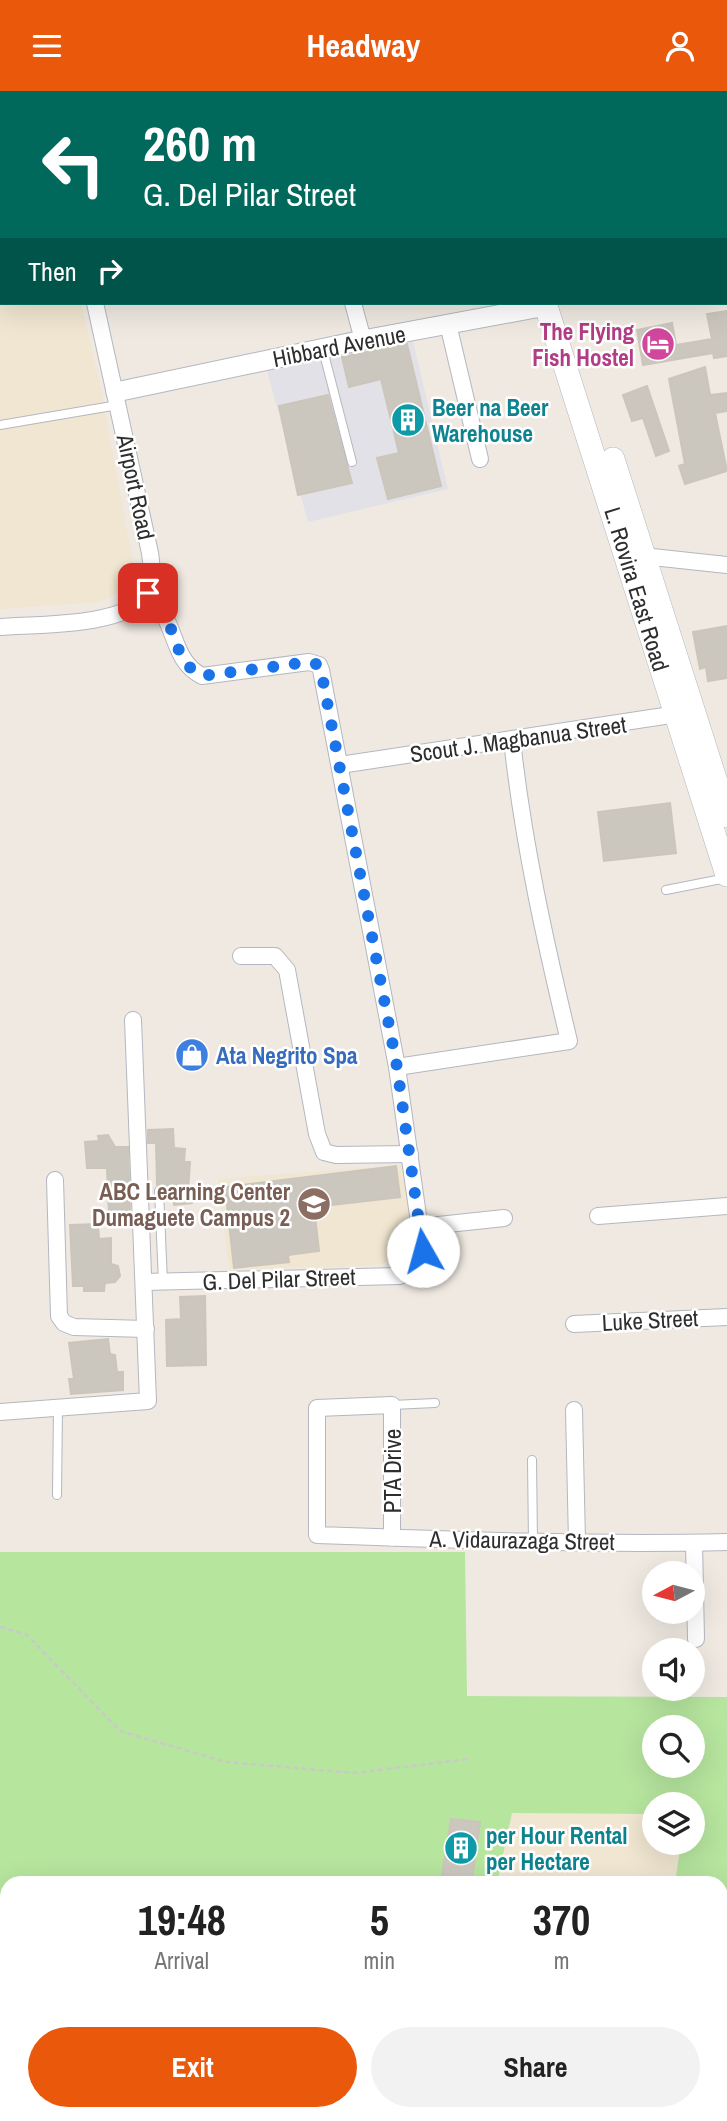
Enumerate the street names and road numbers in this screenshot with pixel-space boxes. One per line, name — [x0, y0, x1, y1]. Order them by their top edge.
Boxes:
street label: Hibbard Avenue — [270, 318, 408, 374]
street label: Airport Road — [110, 430, 162, 543]
street label: L. Rovira East Road — [597, 503, 677, 675]
street label: Scout J. Magbanua Street — [408, 708, 628, 770]
street label: G. Del Pilar Street — [202, 1261, 356, 1297]
street label: Luke Street — [601, 1302, 699, 1338]
street label: PTA Drive — [377, 1429, 408, 1513]
street label: A. Vidaurazaga Street — [428, 1523, 615, 1557]

